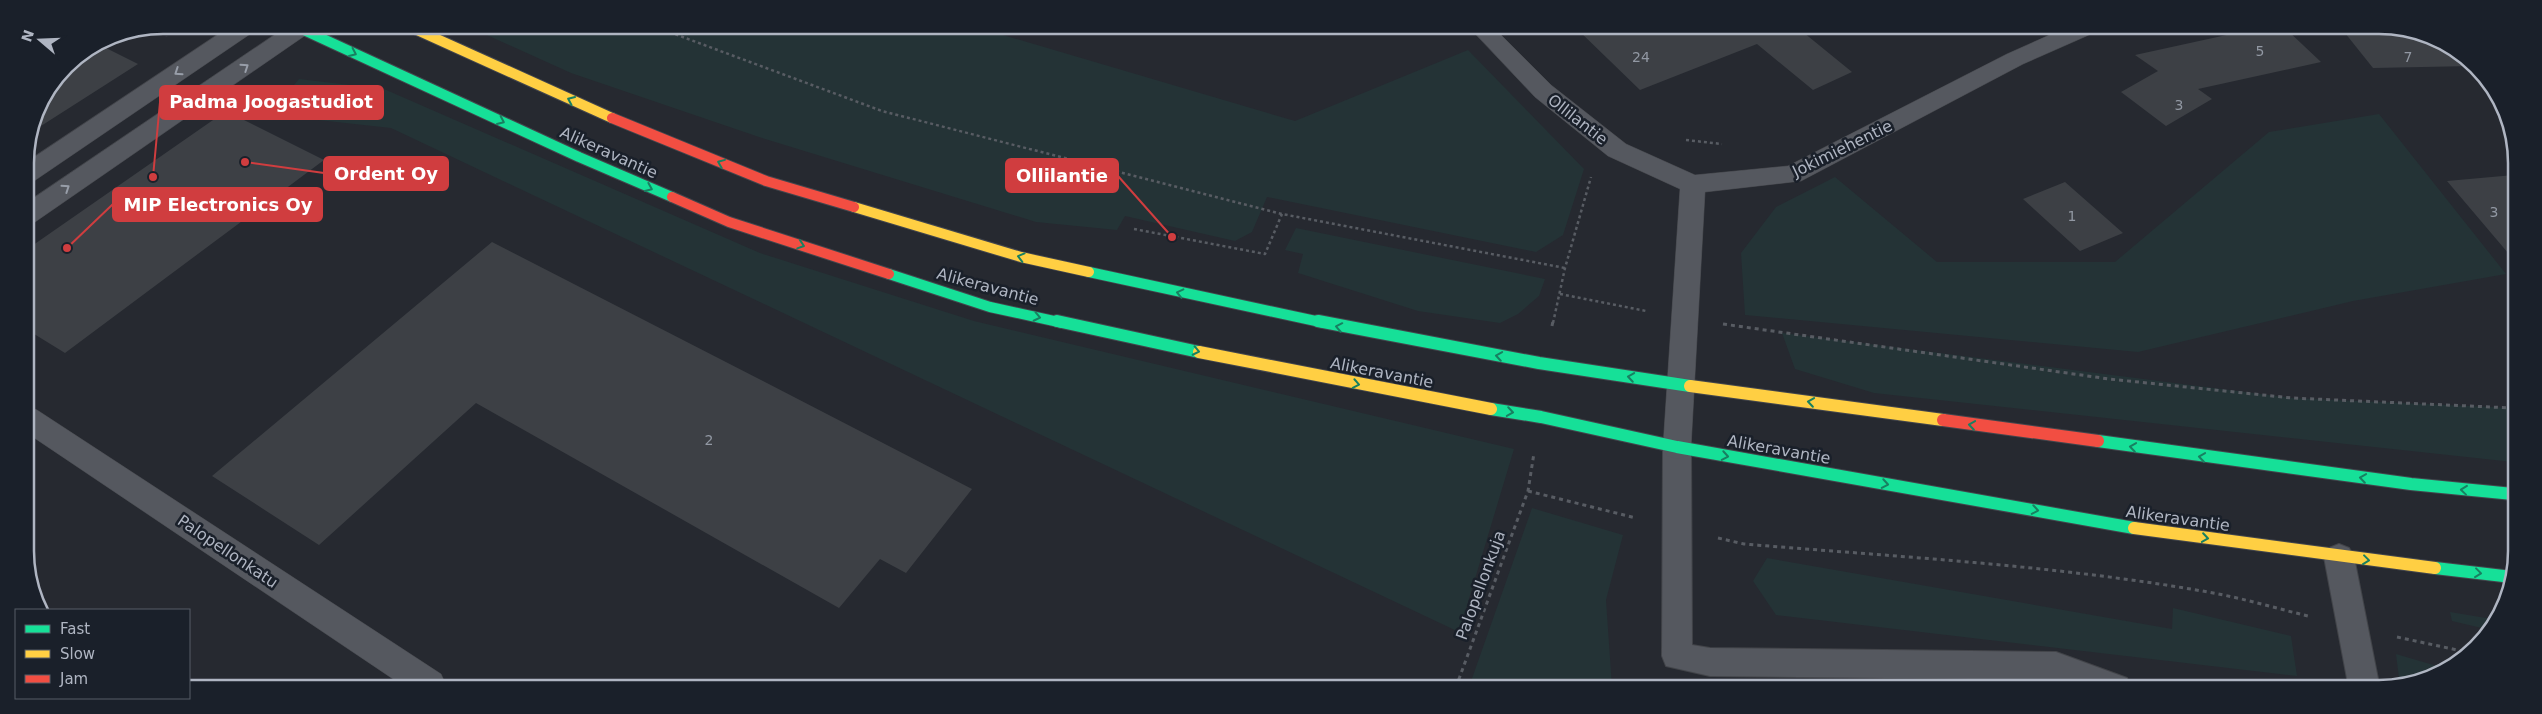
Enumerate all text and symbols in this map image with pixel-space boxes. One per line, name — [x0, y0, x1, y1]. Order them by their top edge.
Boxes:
north arrow — [15, 15, 65, 65]
text: N — [18, 28, 37, 44]
house number: 5 — [2256, 43, 2264, 59]
one-way arrow — [348, 47, 357, 57]
house number: 24 — [1632, 49, 1650, 65]
house number: 7 — [2404, 49, 2412, 65]
one-way arrow — [239, 64, 248, 73]
one-way arrow — [175, 66, 184, 75]
callout: Padma Joogastudiot — [160, 86, 383, 119]
street label: Ollilantie — [1544, 90, 1611, 149]
text: Padma Joogastudiot — [169, 91, 373, 112]
one-way arrow — [567, 96, 576, 107]
house number: 3 — [2175, 97, 2183, 113]
one-way arrow — [496, 115, 505, 126]
street label: Jokimiehentie — [1788, 116, 1895, 181]
street label: Alikeravantie — [557, 122, 661, 182]
callout: Ordent Oy — [324, 157, 448, 190]
one-way arrow — [717, 159, 726, 169]
callout: Ollilantie — [1006, 159, 1118, 192]
text: Ordent Oy — [334, 163, 438, 184]
text: Ollilantie — [1016, 165, 1108, 186]
one-way arrow — [644, 181, 653, 192]
one-way arrow — [60, 185, 70, 194]
callout: MIP Electronics Oy — [113, 188, 322, 221]
text: MIP Electronics Oy — [124, 194, 313, 215]
house number: 3 — [2490, 204, 2498, 220]
house number: 1 — [2068, 208, 2076, 224]
one-way arrow — [796, 240, 804, 250]
one-way arrow — [1017, 252, 1026, 263]
street label: Alikeravantie — [935, 264, 1041, 309]
one-way arrow — [1175, 288, 1184, 299]
one-way arrow — [1033, 311, 1042, 322]
one-way arrow — [1334, 322, 1343, 332]
one-way arrow — [1192, 345, 1201, 356]
one-way arrow — [1494, 351, 1503, 361]
street label: Alikeravantie — [1329, 353, 1435, 392]
one-way arrow — [1627, 372, 1636, 382]
one-way arrow — [1351, 378, 1360, 388]
one-way arrow — [1807, 398, 1815, 408]
one-way arrow — [1506, 407, 1515, 417]
one-way arrow — [1967, 420, 1976, 430]
street label: Alikeravantie — [1726, 431, 1832, 468]
house number: 2 — [705, 432, 713, 448]
one-way arrow — [2128, 442, 2136, 453]
one-way arrow — [1721, 450, 1730, 460]
one-way arrow — [2197, 452, 2206, 462]
one-way arrow — [2358, 473, 2366, 484]
one-way arrow — [1881, 478, 1890, 488]
one-way arrow — [2460, 484, 2468, 495]
street label: Alikeravantie — [2125, 502, 2231, 535]
one-way arrow — [2031, 505, 2040, 515]
street label: Palopellonkatu — [174, 511, 282, 592]
street label: Palopellonkuja — [1452, 528, 1509, 642]
one-way arrow — [2201, 532, 2209, 543]
one-way arrow — [2362, 554, 2370, 565]
one-way arrow — [2474, 567, 2482, 578]
legend — [15, 609, 190, 699]
text: Fast — [60, 620, 90, 638]
text: Slow — [60, 645, 95, 663]
text: Jam — [59, 670, 88, 688]

